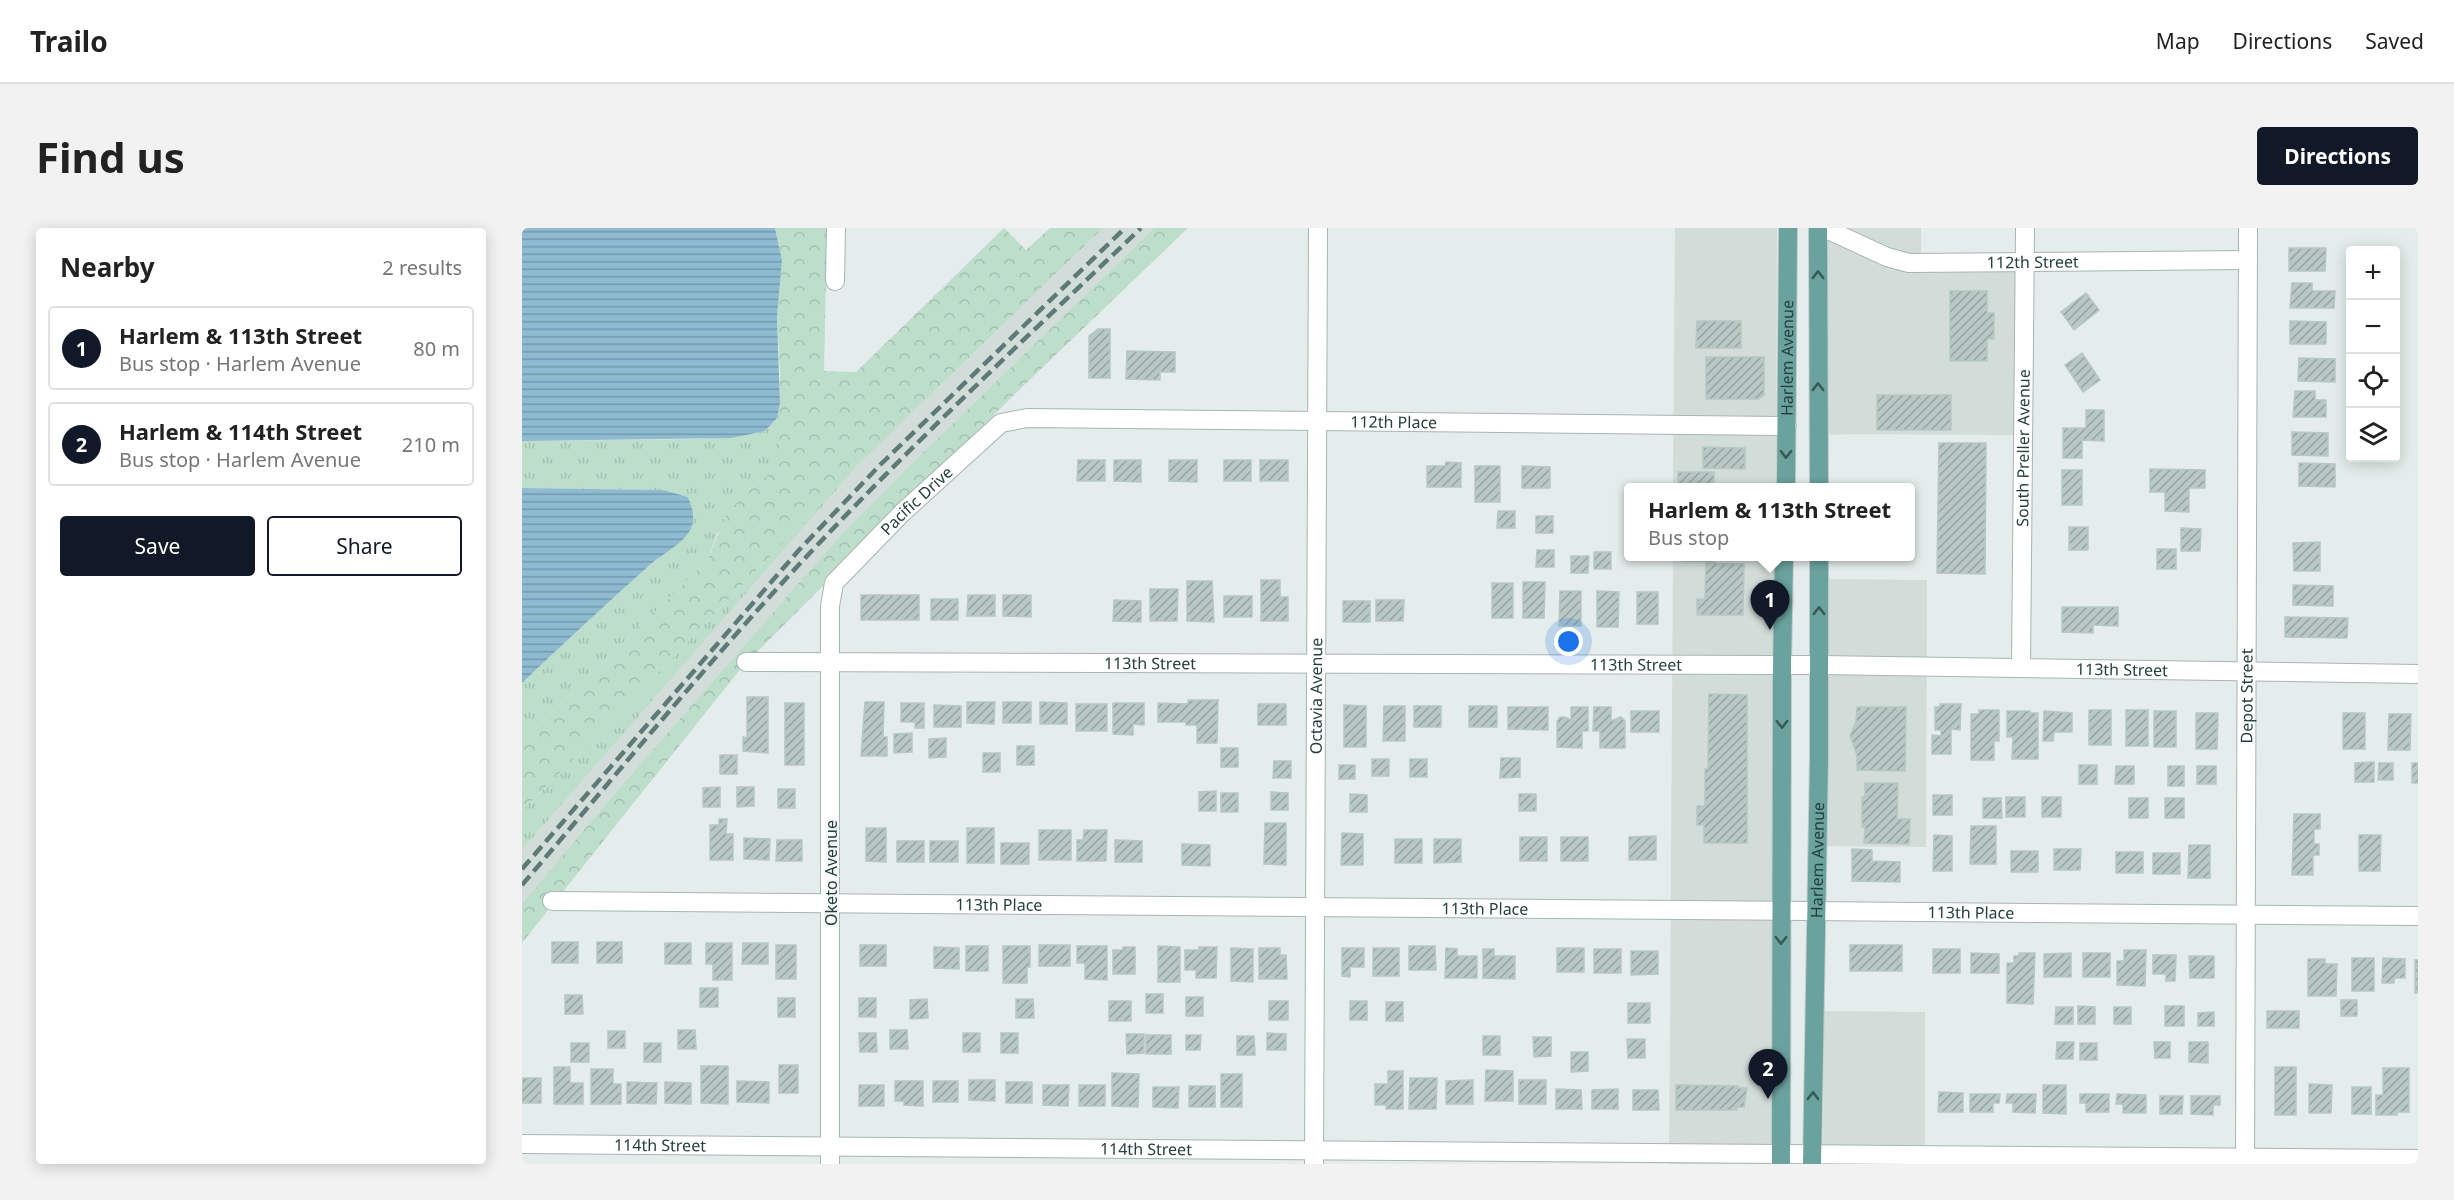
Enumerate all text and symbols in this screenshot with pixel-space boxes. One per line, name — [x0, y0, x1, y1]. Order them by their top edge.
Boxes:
text: Trailo — [30, 22, 108, 60]
text: Map — [2156, 27, 2200, 55]
text: Directions — [2233, 27, 2332, 55]
text: Saved — [2365, 27, 2424, 55]
button: Directions — [2257, 127, 2418, 185]
text: Find us — [36, 128, 185, 185]
map controls — [2346, 246, 2400, 462]
button: + — [2346, 246, 2400, 300]
text: Nearby — [60, 249, 155, 285]
street label: 112th Street — [1987, 250, 2079, 273]
text: 2 results — [382, 254, 462, 281]
one-way arrow — [1812, 270, 1824, 279]
street label: Harlem Avenue — [1776, 300, 1798, 416]
button: − — [2346, 300, 2400, 354]
text: Harlem & 113th Street — [119, 320, 362, 350]
text: 1 — [76, 335, 87, 362]
text: 80 m — [413, 335, 460, 362]
text: Bus stop · Harlem Avenue — [119, 350, 361, 377]
button: locate — [2346, 354, 2400, 408]
street label: South Preller Avenue — [2011, 369, 2035, 527]
one-way arrow — [1812, 383, 1824, 392]
button: layers — [2346, 408, 2400, 462]
street label: 112th Place — [1350, 410, 1437, 433]
text: Harlem & 114th Street — [119, 416, 362, 446]
text: 2 — [76, 431, 87, 458]
text: 210 m — [402, 431, 460, 458]
text: Bus stop · Harlem Avenue — [119, 446, 361, 473]
one-way arrow — [1780, 450, 1792, 459]
street label: Pacific Drive — [875, 461, 957, 540]
popup — [1624, 483, 1915, 561]
text: Harlem & 113th Street — [1648, 494, 1891, 524]
button: Save — [60, 516, 255, 576]
button: Share — [267, 516, 462, 576]
text: Bus stop — [1648, 524, 1729, 551]
pin: 1 — [1750, 580, 1790, 630]
one-way arrow — [1813, 606, 1825, 615]
your location — [1554, 627, 1583, 656]
street label: Octavia Avenue — [1305, 638, 1327, 754]
street label: Depot Street — [2235, 648, 2258, 743]
street label: 113th Street — [1104, 652, 1196, 674]
street label: 113th Street — [1590, 653, 1682, 676]
street label: 113th Street — [2076, 658, 2168, 681]
one-way arrow — [1776, 719, 1788, 728]
street label: Harlem Avenue — [1805, 802, 1829, 918]
street label: Oketo Avenue — [820, 820, 842, 926]
street label: 113th Place — [955, 893, 1042, 916]
street label: 113th Place — [1441, 897, 1528, 920]
street label: 113th Place — [1927, 901, 2014, 924]
one-way arrow — [1775, 935, 1787, 944]
pin: 2 — [1748, 1050, 1788, 1099]
one-way arrow — [1807, 1091, 1819, 1100]
street label: 114th Street — [614, 1134, 706, 1156]
street label: 114th Street — [1100, 1138, 1192, 1160]

